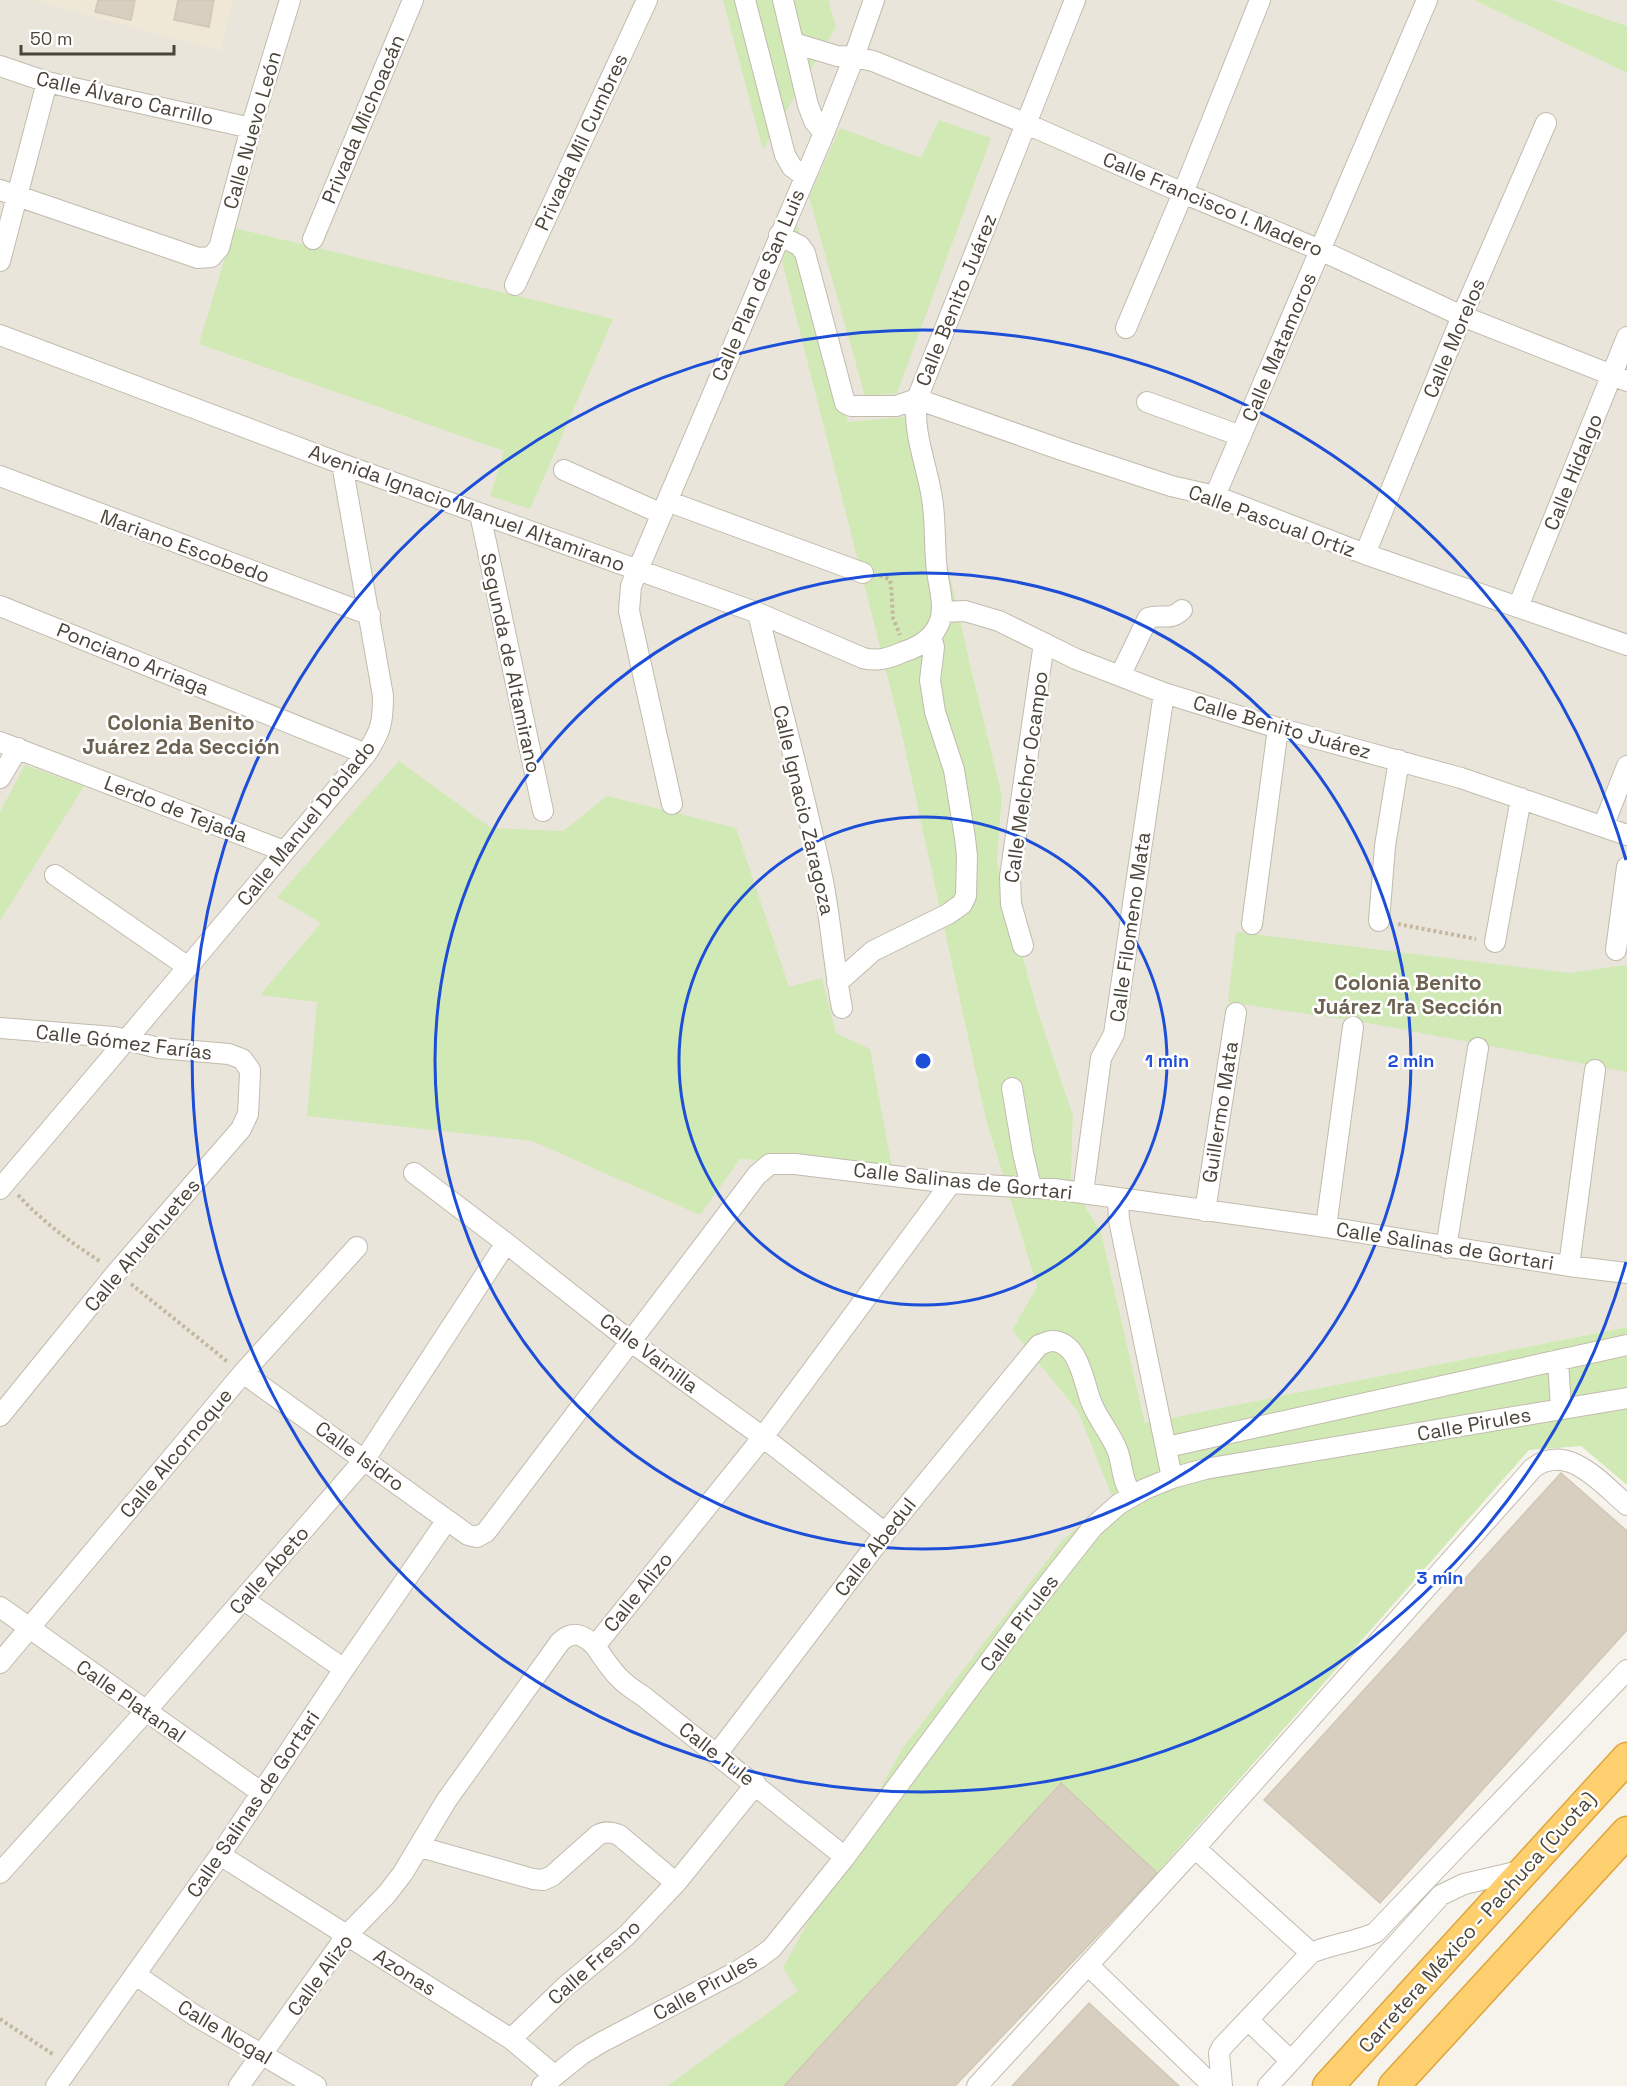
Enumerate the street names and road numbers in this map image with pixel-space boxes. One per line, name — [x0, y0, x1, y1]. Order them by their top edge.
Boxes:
street label: Privada Michoacán — [316, 30, 410, 208]
street label: Calle Nuevo León — [217, 48, 287, 212]
street label: Privada Mil Cumbres — [529, 49, 633, 235]
street label: Calle Álvaro Carrillo — [34, 65, 216, 131]
street label: Calle Francisco I. Madero — [1099, 146, 1327, 262]
street label: Calle Plan de San Luis — [706, 185, 810, 385]
street label: Calle Benito Juárez — [910, 210, 1002, 390]
street label: Calle Matamoros — [1236, 268, 1322, 426]
street label: Calle Morelos — [1417, 274, 1491, 402]
street label: Calle Hidalgo — [1538, 410, 1608, 534]
street label: Avenida Ignacio Manuel Altamirano — [305, 438, 629, 578]
street label: Calle Pascual Ortíz — [1185, 479, 1359, 563]
street label: Mariano Escobedo — [97, 503, 273, 589]
street label: Segunda de Altamirano — [475, 551, 547, 775]
street label: Ponciano Arriaga — [53, 617, 213, 701]
street label: Calle Melchor Ocampo — [998, 669, 1054, 885]
street label: Calle Benito Juárez — [1190, 689, 1374, 765]
street label: Calle Ignacio Zaragoza — [767, 702, 841, 918]
street label: Calle Manuel Doblado — [231, 735, 381, 911]
street label: Lerdo de Tejada — [101, 770, 251, 848]
street label: Calle Filomeno Mata — [1104, 830, 1156, 1024]
street label: Calle Gómez Farías — [34, 1018, 214, 1066]
street label: Guillermo Mata — [1196, 1039, 1244, 1185]
street label: Calle Salinas de Gortari — [852, 1157, 1074, 1205]
street label: Calle Ahuehuetes — [78, 1173, 206, 1317]
street label: Calle Salinas de Gortari — [1334, 1216, 1556, 1276]
street label: Calle Vainilla — [594, 1307, 704, 1399]
street label: Calle Alcornoque — [114, 1383, 238, 1523]
street label: Calle Pirules — [1415, 1401, 1533, 1447]
street label: Calle Isidro — [310, 1415, 410, 1497]
street label: Calle Abedul — [828, 1492, 922, 1602]
street label: Calle Abeto — [223, 1520, 315, 1620]
street label: Calle Alizo — [598, 1547, 678, 1637]
street label: Calle Pirules — [974, 1569, 1064, 1677]
street label: Calle Platanal — [71, 1654, 191, 1748]
street label: Calle Salinas de Gortari — [181, 1706, 325, 1902]
street label: Calle Tule — [674, 1716, 760, 1792]
street label: Carretera México - Pachuca (Cuota) — [1353, 1786, 1601, 2058]
street label: Calle Fresno — [542, 1913, 646, 2011]
street label: Calle Alizo — [281, 1929, 359, 2021]
street label: Azonas — [369, 1943, 441, 2001]
street label: Calle Pirules — [648, 1948, 762, 2026]
street label: Calle Nogal — [173, 1994, 277, 2070]

